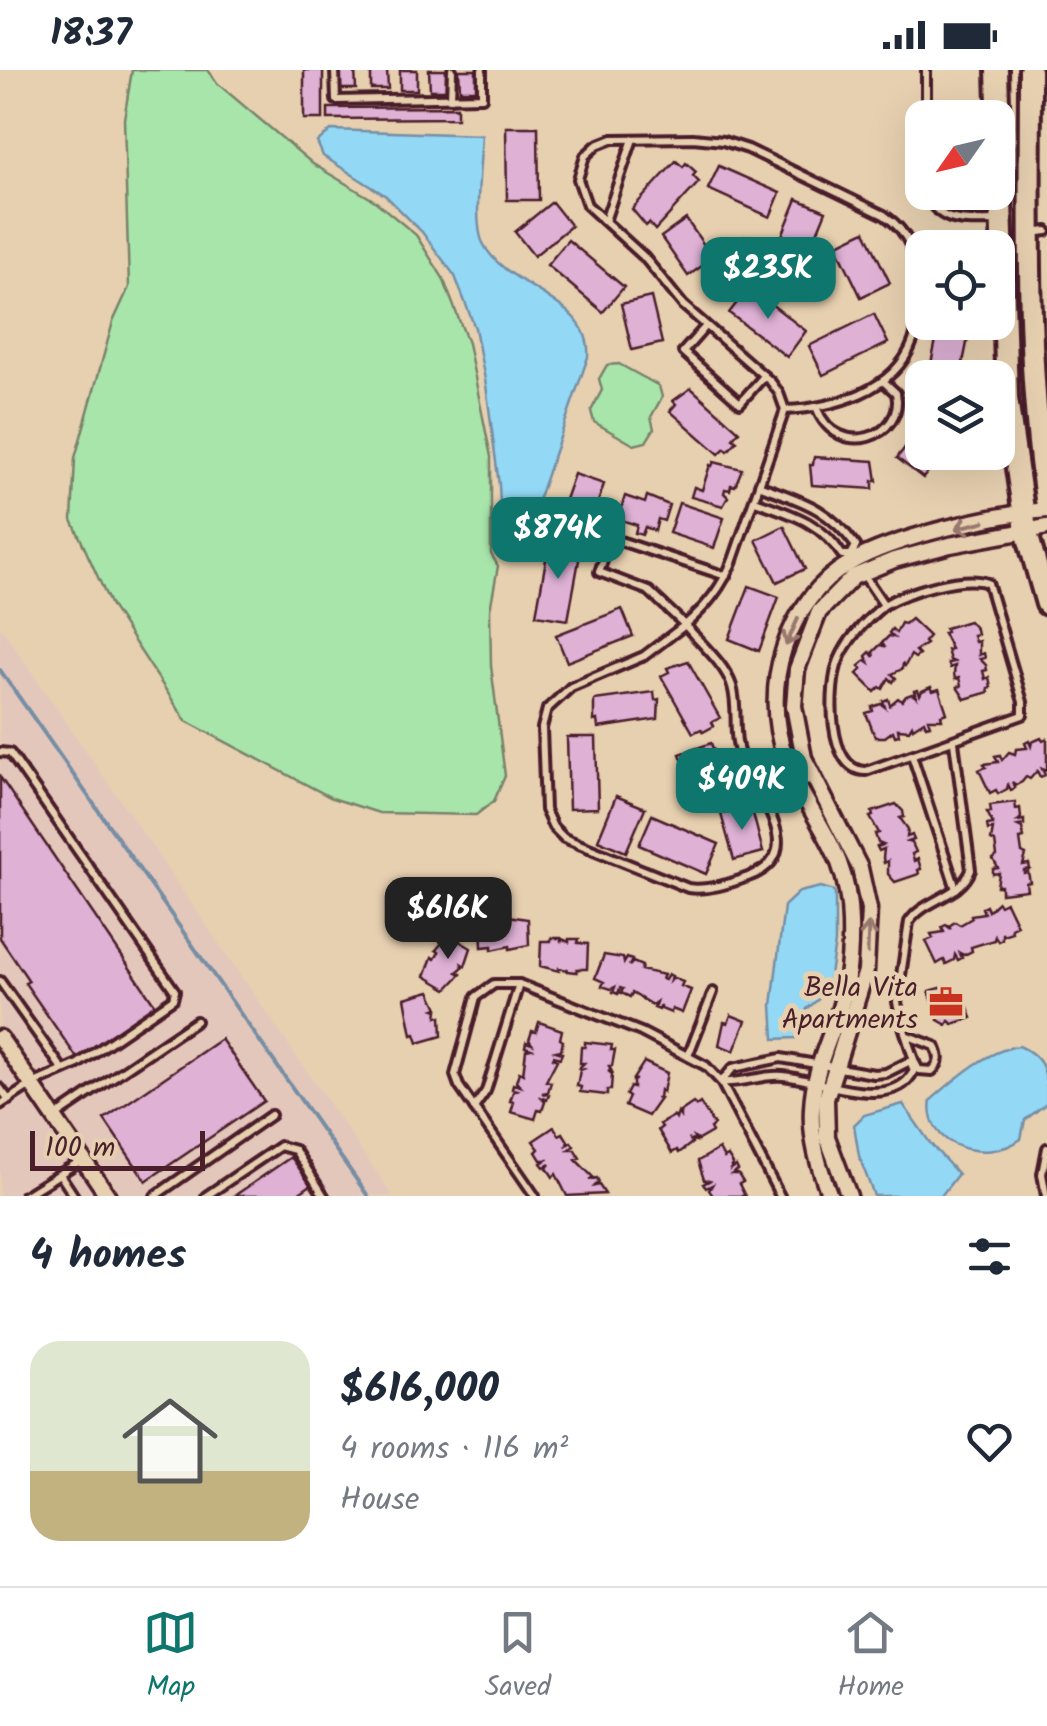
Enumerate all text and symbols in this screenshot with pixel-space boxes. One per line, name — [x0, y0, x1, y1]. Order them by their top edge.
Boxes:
text: 18:37 — [50, 5, 132, 65]
north arrow — [905, 100, 1015, 210]
map controls — [905, 100, 1015, 470]
button: locate — [905, 230, 1015, 340]
pin: $235K — [698, 237, 838, 322]
text: $235K — [723, 244, 813, 295]
button: layers — [905, 360, 1015, 470]
pin: $874K — [488, 497, 628, 582]
text: $874K — [513, 504, 603, 555]
one-way arrow — [955, 517, 987, 535]
one-way arrow — [782, 616, 800, 647]
pin: $409K — [672, 748, 812, 833]
text: $409K — [698, 755, 786, 806]
pin: $616K — [378, 877, 518, 962]
text: $616K — [407, 884, 489, 935]
one-way arrow — [859, 922, 878, 954]
place label: Bella Vita Apartments — [782, 966, 918, 1043]
office icon: Bella Vita Apartments — [927, 983, 965, 1021]
scale bar — [30, 1126, 205, 1170]
text: 100 m — [45, 1126, 115, 1171]
text: 4 homes — [30, 1223, 186, 1290]
icon: filters — [962, 1229, 1017, 1284]
text: $616,000 — [340, 1357, 499, 1424]
icon: home — [110, 1381, 230, 1501]
icon: heart — [962, 1414, 1017, 1469]
text: 4 rooms · 116 m² — [340, 1424, 568, 1475]
text: House — [340, 1475, 419, 1526]
tab: Map — [143, 1605, 198, 1710]
tab: Saved — [485, 1605, 551, 1710]
tab: Home — [837, 1605, 904, 1710]

